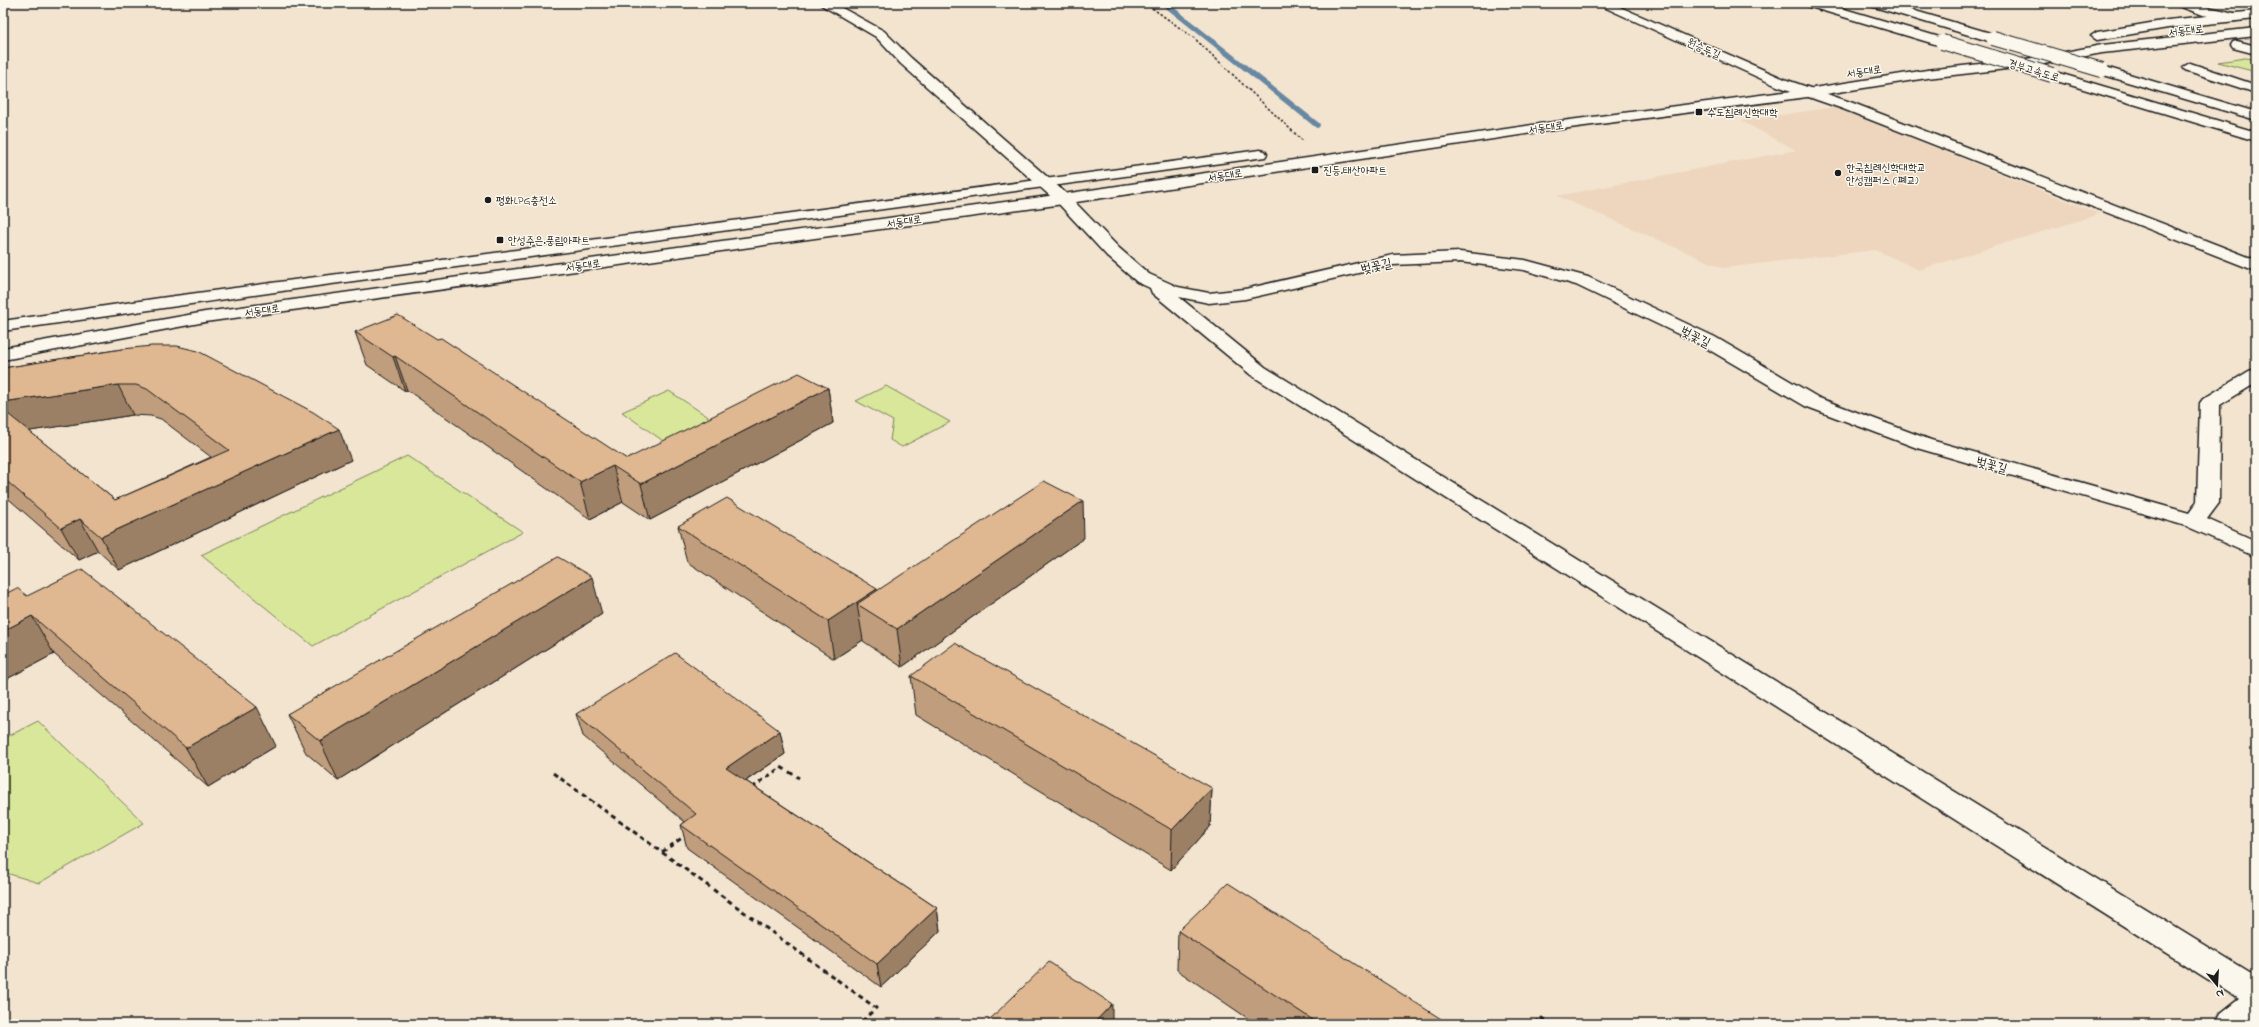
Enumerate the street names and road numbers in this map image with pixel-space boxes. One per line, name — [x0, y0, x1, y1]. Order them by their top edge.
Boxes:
street label: 서동대로 — [2168, 21, 2205, 41]
street label: 원승두길 — [1684, 34, 1723, 63]
street label: 경부고속도로 — [2006, 56, 2062, 86]
street label: 서동대로 — [1845, 62, 1883, 82]
street label: 서동대로 — [1527, 118, 1565, 138]
street label: 서동대로 — [1206, 165, 1244, 187]
street label: 서동대로 — [885, 212, 923, 232]
street label: 벚꽃길 — [1359, 254, 1394, 279]
street label: 서동대로 — [564, 256, 602, 276]
street label: 서동대로 — [243, 301, 281, 321]
street label: 벚꽃길 — [1677, 322, 1714, 353]
street label: 벚꽃길 — [1974, 452, 2009, 479]

